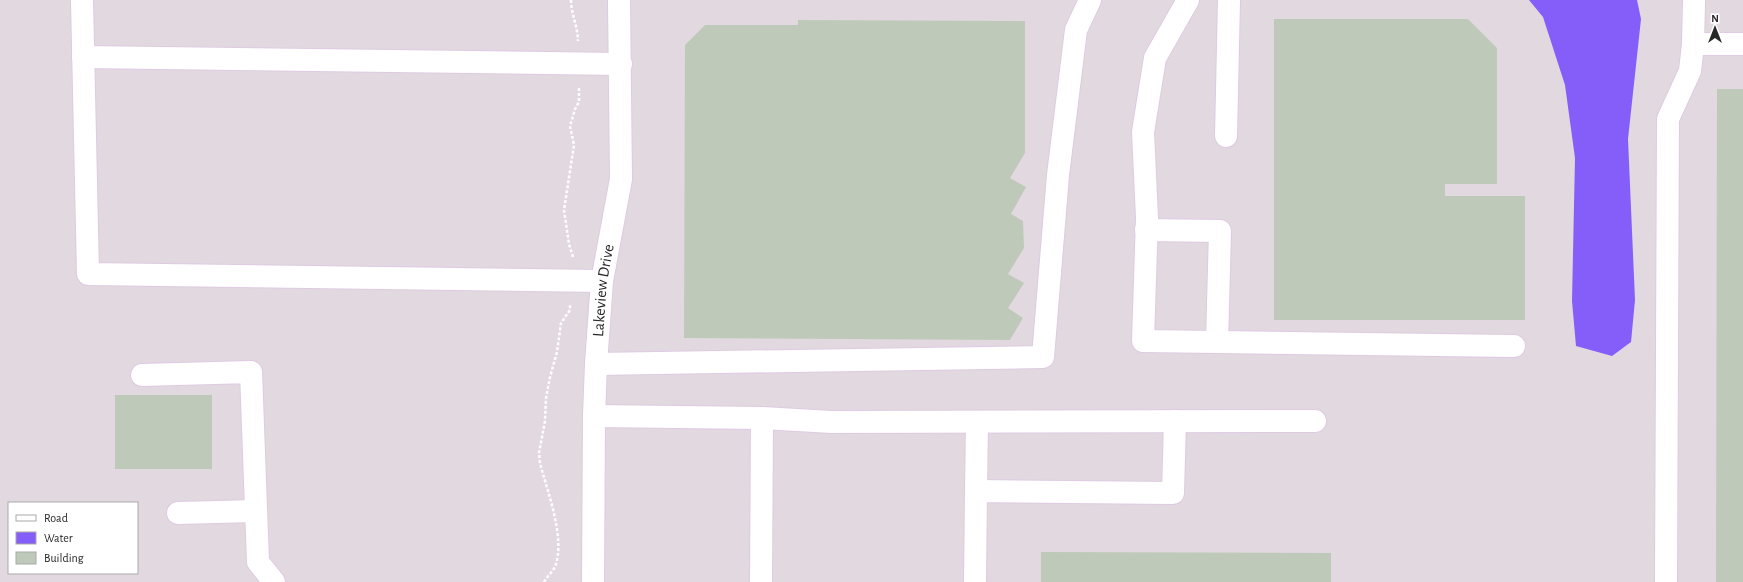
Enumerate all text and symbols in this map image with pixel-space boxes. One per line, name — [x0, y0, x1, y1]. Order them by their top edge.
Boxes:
north arrow — [1695, 8, 1735, 48]
text: N — [1711, 13, 1719, 24]
street label: Lakeview Drive — [590, 243, 617, 337]
legend — [8, 502, 138, 574]
text: Road — [44, 512, 68, 524]
text: Water — [44, 532, 73, 544]
text: Building — [44, 552, 84, 564]

